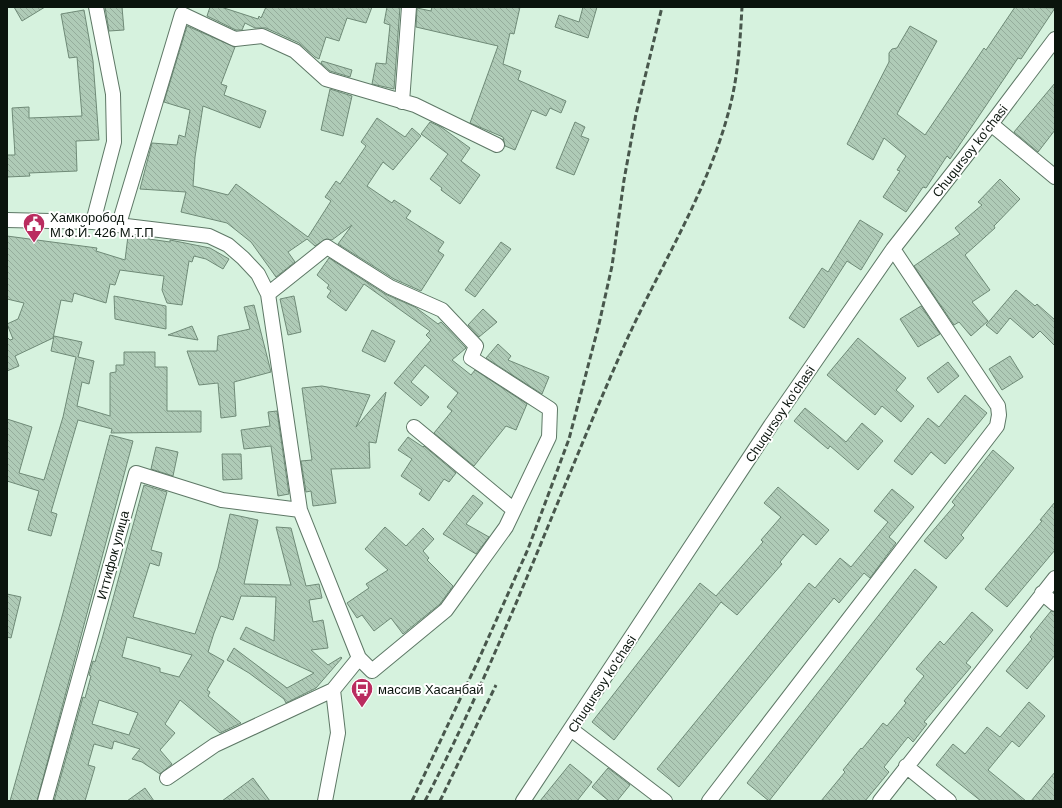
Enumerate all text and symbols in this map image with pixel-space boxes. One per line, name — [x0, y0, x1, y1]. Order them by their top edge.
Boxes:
street label: Chuqursoy ko'chasi — [929, 102, 1011, 200]
place label: Хамкоробод М.Ф.Й. 426 М.Т.П — [50, 210, 154, 240]
public building icon: Хамкоробод М.Ф.Й. 426 М.Т.П — [21, 211, 47, 244]
street label: Chuqursoy ko'chasi — [742, 363, 818, 465]
street label: Иттифок улица — [94, 508, 132, 601]
street label: Chuqursoy ko'chasi — [565, 632, 639, 735]
bus stop icon: массив Хасанбай — [349, 676, 375, 709]
place label: массив Хасанбай — [378, 682, 483, 697]

